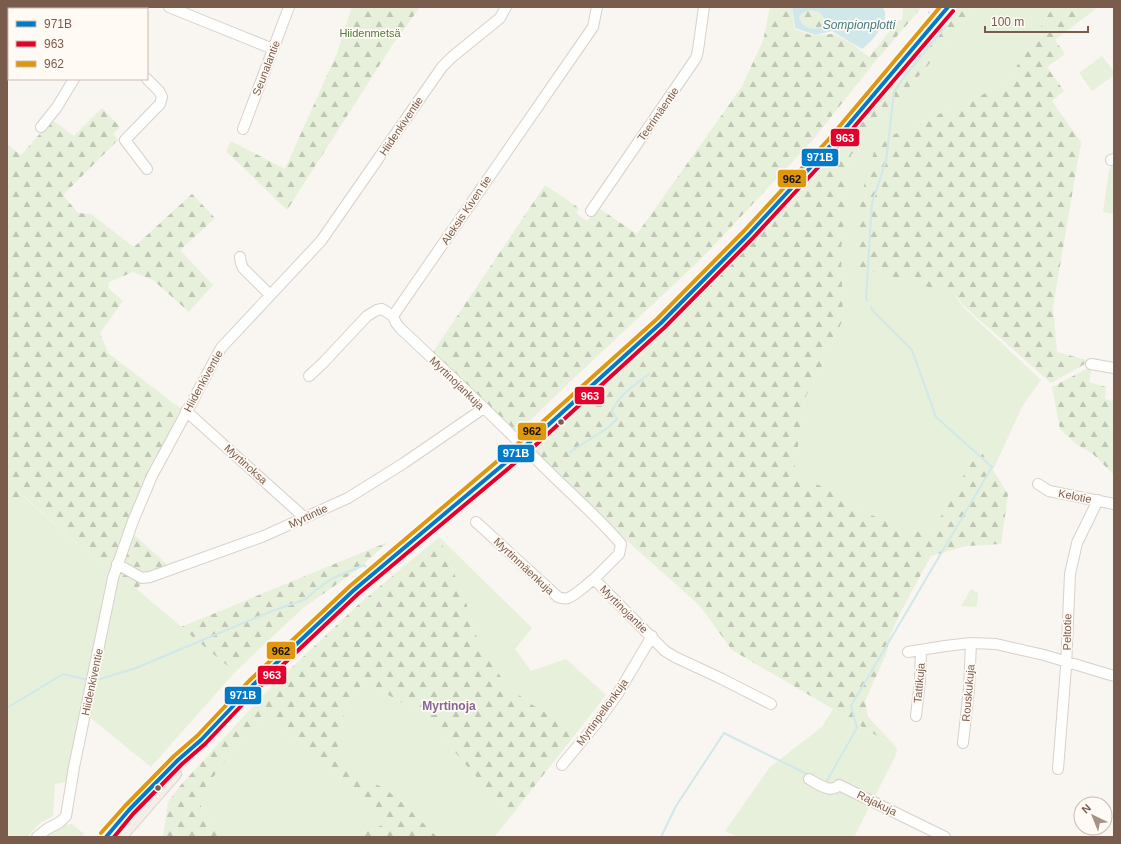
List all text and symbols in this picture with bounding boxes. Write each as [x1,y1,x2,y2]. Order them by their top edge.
legend [8,8,148,80]
scale bar [985,8,1088,34]
text: 100 m [991,15,1024,29]
text: 971B [44,17,72,31]
water label: Sompionplotti [823,18,896,32]
park label: Hiidenmetsä [339,27,401,39]
text: 963 [44,37,64,51]
street label: Seunalantie [250,39,282,97]
text: 962 [44,57,64,71]
street label: Teerimäentie [635,85,681,143]
street label: Hiidenkiventie [377,94,425,158]
line badge: 963 [830,128,860,147]
text: 963 [836,132,854,144]
line badge: 971B [801,148,839,167]
text: 971B [807,151,833,163]
line badge: 962 [777,169,807,188]
street label: Aleksis Kiven tie [439,173,493,247]
text: 962 [783,173,801,185]
street label: Hiidenkiventie [181,348,225,414]
street label: Myrtinojankuja [427,354,487,413]
line badge: 963 [574,386,605,405]
text: 963 [581,390,599,402]
unlabelled marker [556,417,566,427]
line badge: 962 [517,422,547,441]
text: 962 [523,425,541,437]
street label: Myrtinoksa [222,442,270,487]
line badge: 971B [497,444,535,463]
text: 971B [503,447,529,459]
street label: Kelotie [1057,487,1093,505]
street label: Myrtintie [287,502,329,530]
street label: Myrtinmäenkuja [492,535,557,597]
street label: Myrtinojantie [598,583,650,635]
street label: Peltotie [1061,614,1073,650]
line badge: 962 [266,641,296,660]
text: 962 [272,645,290,657]
street label: Hiidenkiventie [79,647,105,717]
street label: Tattikuja [911,662,927,704]
street label: Rouskukuja [960,663,977,722]
line badge: 963 [257,665,287,685]
text: 963 [263,669,281,681]
street label: Myrtinpellonkuja [574,676,631,748]
line badge: 971B [224,686,262,705]
text: 971B [230,689,256,701]
district label: Myrtinoja [422,699,476,713]
unlabelled marker [153,783,163,793]
street label: Rajakuja [855,788,900,818]
north arrow [1073,796,1113,836]
text: N [1079,802,1093,816]

